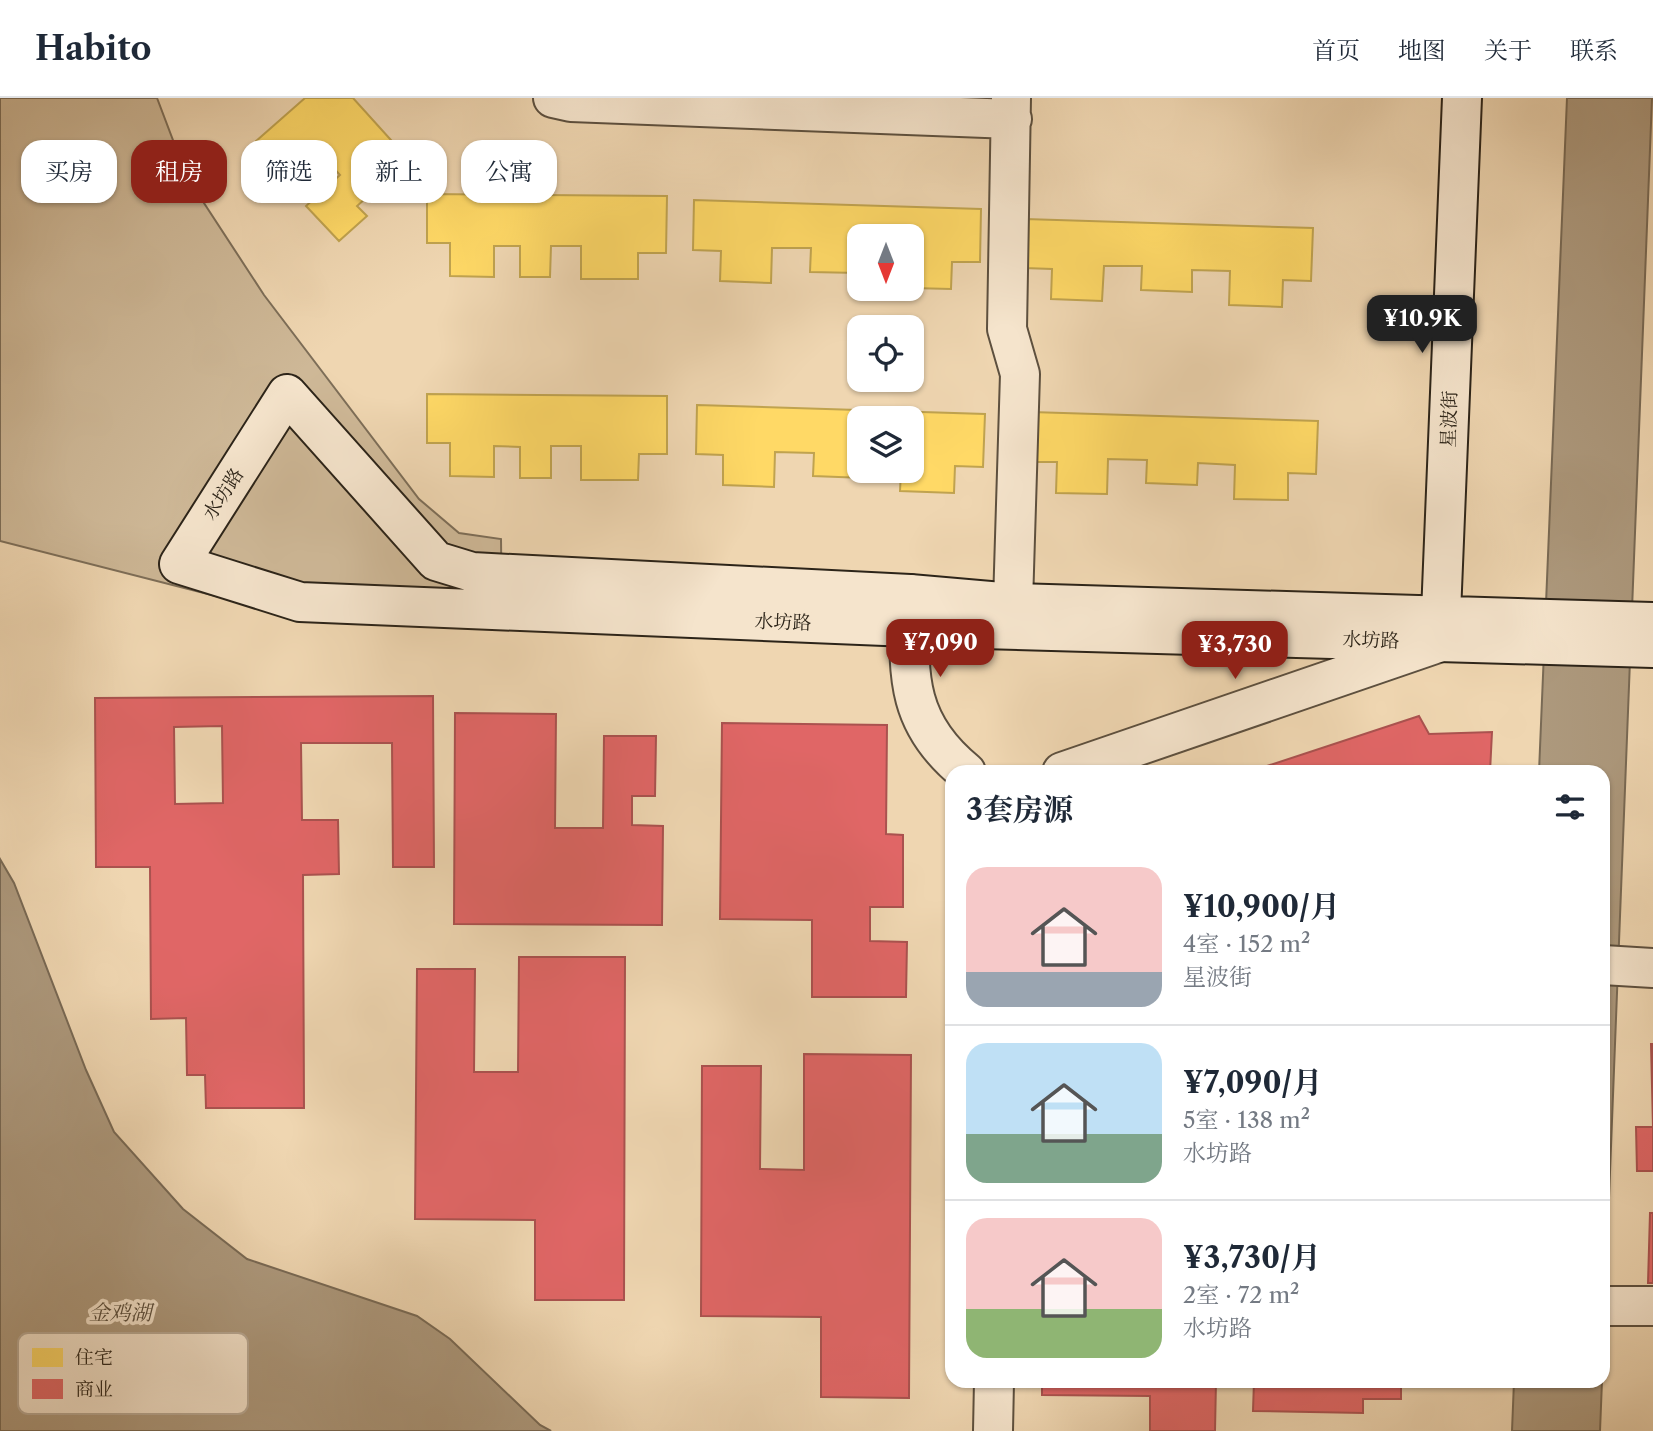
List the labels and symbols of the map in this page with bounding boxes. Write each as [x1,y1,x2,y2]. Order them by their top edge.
north arrow [847,224,924,301]
pin: ¥10.9K [1365,296,1479,355]
street label: 星波街 [1437,390,1461,448]
street label: 水坊路 [198,464,248,524]
street label: 水坊路 [754,610,812,634]
pin: ¥7,090 [883,620,997,679]
pin: ¥3,730 [1178,622,1292,681]
street label: 水坊路 [1342,628,1400,652]
water label: 金鸡湖 [89,1300,155,1325]
legend [18,1333,248,1414]
text: 住宅 [75,1346,113,1369]
text: 商业 [75,1378,113,1401]

